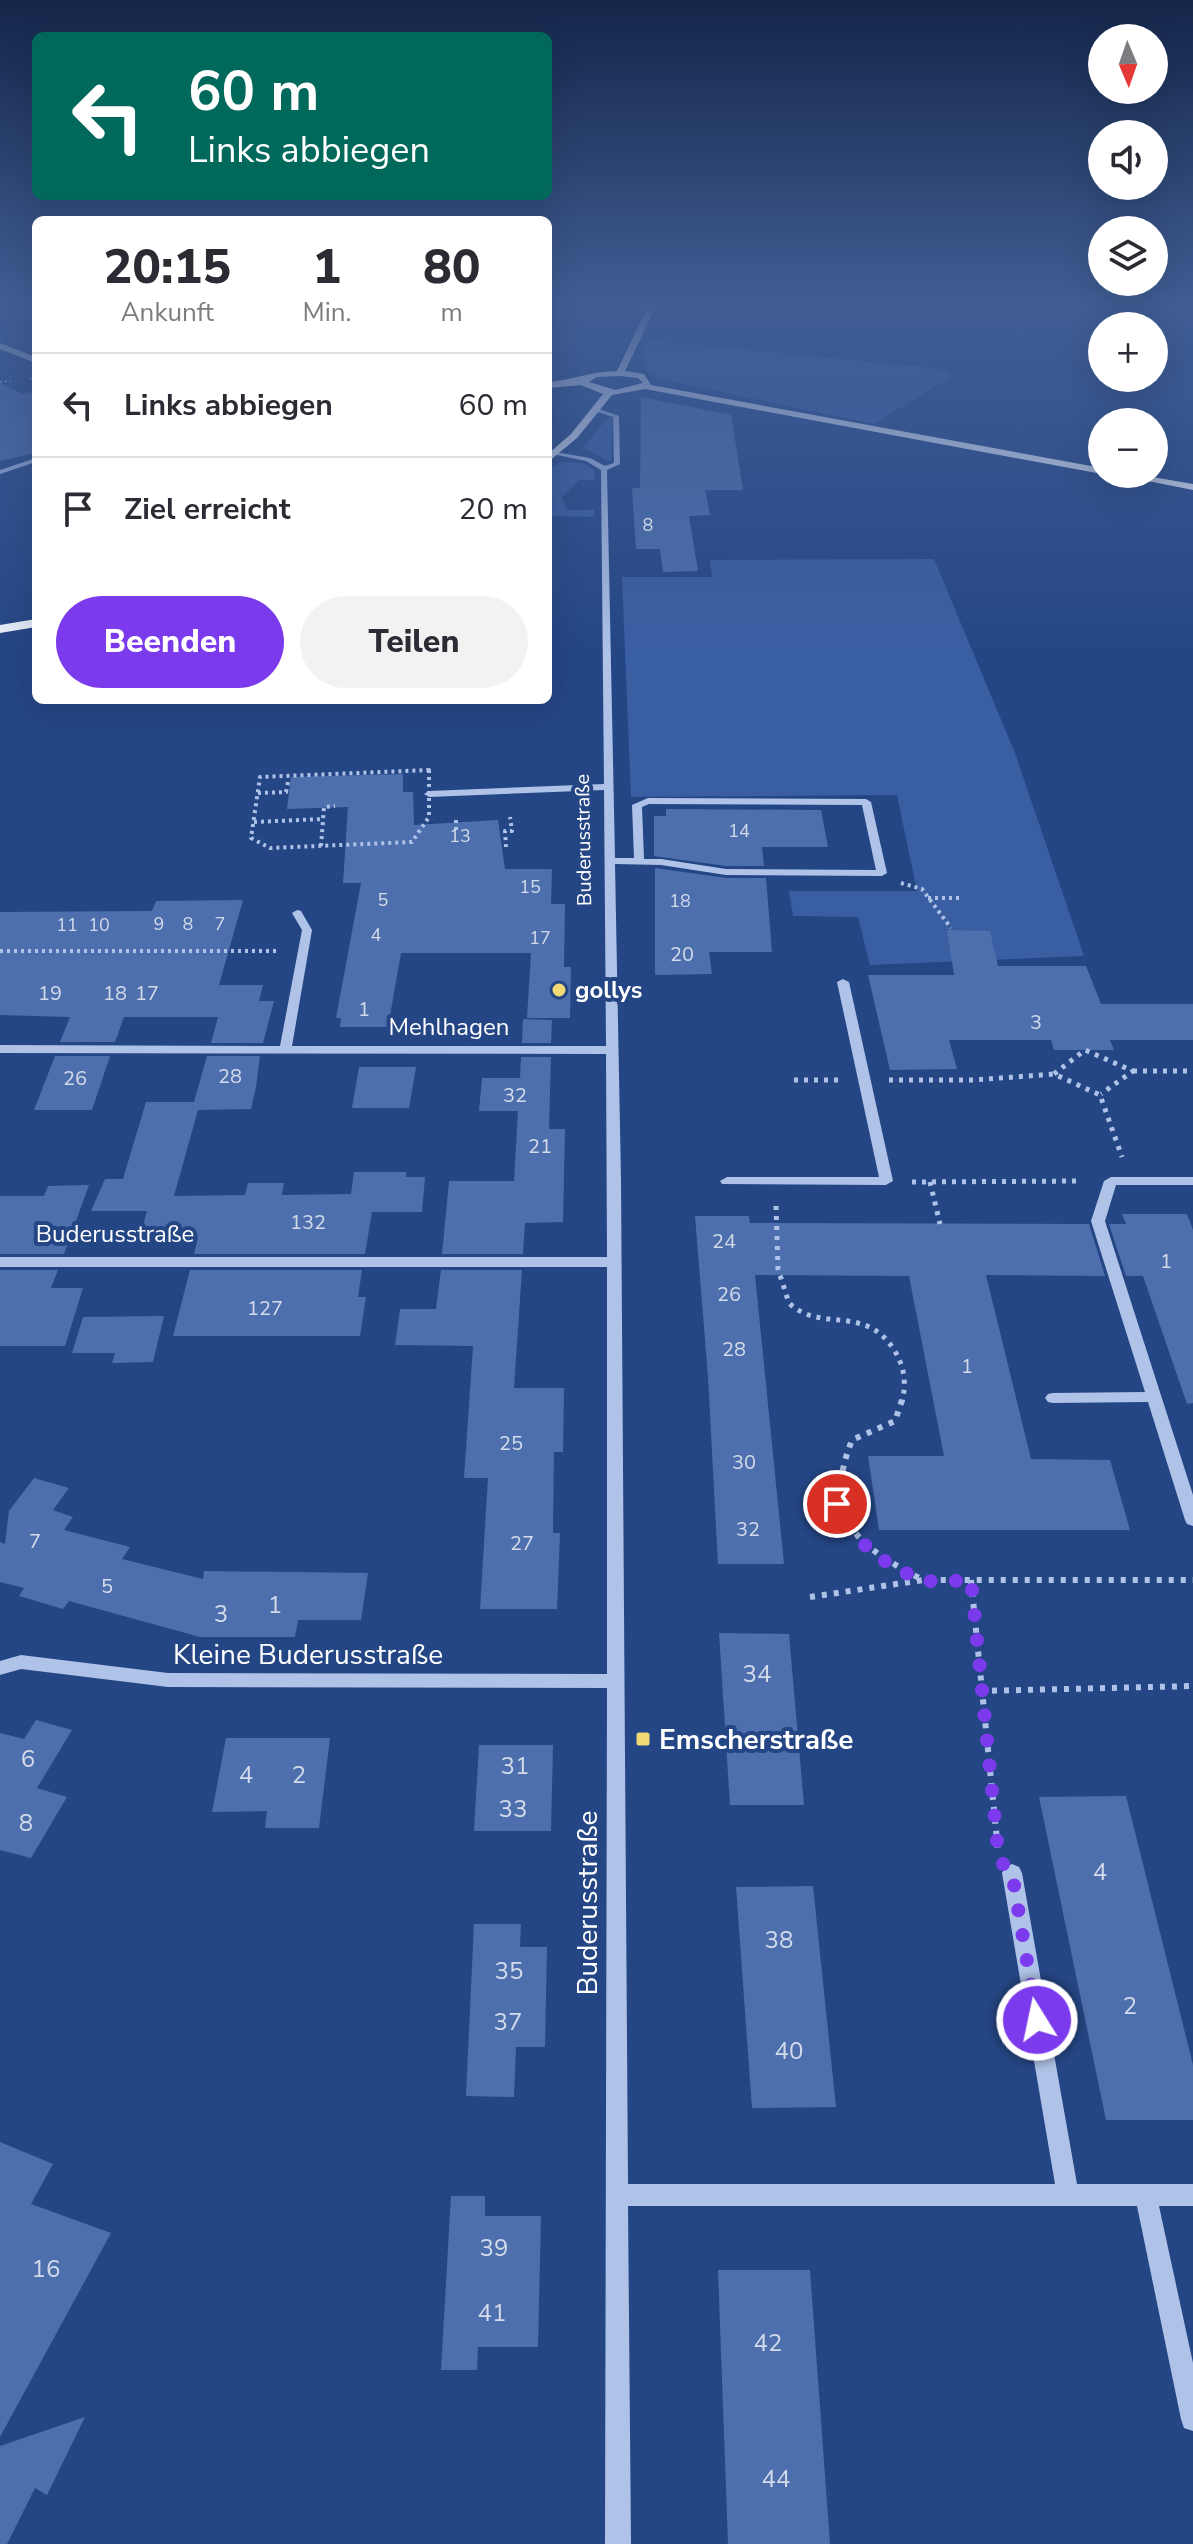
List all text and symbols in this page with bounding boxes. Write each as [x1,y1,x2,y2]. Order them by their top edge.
north arrow [1088,24,1168,104]
map controls [1088,24,1168,488]
text: 60 m [188,53,319,130]
icon: left [56,64,160,168]
button: sound [1088,120,1168,200]
text: Links abbiegen [188,126,430,175]
button: layers [1088,216,1168,296]
text: 20:15 [103,234,231,300]
text: 1 [313,234,341,300]
text: 80 [423,234,481,300]
text: Ankunft [121,295,214,330]
text: Min. [303,295,352,330]
text: m [441,295,463,330]
button: + [1088,312,1168,392]
icon: left [56,383,100,427]
text: Links abbiegen [124,385,333,426]
text: 60 m [459,385,528,426]
button: − [1088,408,1168,488]
icon: arrive [56,487,100,531]
text: Ziel erreicht [124,489,290,530]
text: 20 m [459,489,528,530]
house number: 8 [643,513,653,537]
button: Beenden [56,596,284,688]
button: Teilen [300,596,528,688]
street label: Buderusstraße [569,774,598,906]
house number: 14 [728,819,750,843]
house number: 13 [449,824,471,848]
house number: 15 [519,875,541,899]
house number: 5 [378,888,388,912]
house number: 18 [669,889,691,913]
house number: 9 [154,912,164,936]
house number: 8 [183,912,193,936]
house number: 7 [215,912,225,936]
house number: 11 [56,913,78,937]
house number: 10 [88,913,110,937]
house number: 4 [371,923,382,947]
house number: 17 [529,926,551,950]
house number: 20 [670,941,694,968]
place label: gollys [575,974,642,1006]
house number: 19 [38,980,62,1007]
house number: 18 [103,980,127,1007]
house number: 17 [135,980,159,1007]
marker: gollys [550,981,568,999]
house number: 1 [358,996,370,1023]
house number: 3 [1030,1009,1042,1036]
street label: Mehlhagen [389,1011,509,1043]
house number: 28 [218,1063,242,1090]
house number: 26 [63,1065,87,1092]
house number: 32 [503,1082,527,1109]
house number: 21 [528,1133,552,1160]
house number: 132 [290,1209,326,1236]
street label: Buderusstraße [36,1218,194,1250]
house number: 24 [712,1228,736,1255]
house number: 1 [1160,1248,1172,1275]
house number: 26 [717,1281,741,1308]
house number: 127 [247,1295,283,1322]
house number: 28 [722,1336,746,1363]
house number: 1 [961,1353,973,1380]
house number: 25 [499,1430,523,1457]
house number: 30 [732,1449,756,1476]
pin [803,1470,871,1538]
icon: arrive [815,1482,859,1526]
house number: 32 [736,1516,760,1543]
house number: 7 [29,1528,41,1555]
house number: 27 [510,1530,534,1557]
house number: 5 [101,1573,113,1600]
house number: 1 [268,1589,282,1621]
house number: 3 [214,1598,228,1630]
street label: Kleine Buderusstraße [173,1636,443,1674]
house number: 34 [743,1658,771,1690]
place label: Emscherstraße [659,1721,853,1759]
marker: Emscherstraße [634,1730,652,1748]
house number: 6 [21,1743,35,1775]
house number: 31 [501,1750,529,1782]
house number: 4 [239,1759,253,1791]
house number: 2 [292,1759,306,1791]
house number: 33 [499,1793,527,1825]
house number: 8 [19,1807,33,1839]
street label: Buderusstraße [569,1810,607,1996]
house number: 4 [1093,1856,1107,1888]
house number: 38 [765,1924,793,1956]
house number: 35 [495,1955,523,1987]
position arrow [995,1978,1079,2062]
house number: 2 [1123,1990,1137,2022]
house number: 37 [494,2006,522,2038]
house number: 40 [775,2035,803,2067]
house number: 39 [480,2232,508,2264]
house number: 16 [32,2253,60,2285]
house number: 41 [478,2297,506,2329]
house number: 42 [754,2327,782,2359]
house number: 44 [762,2463,790,2495]

